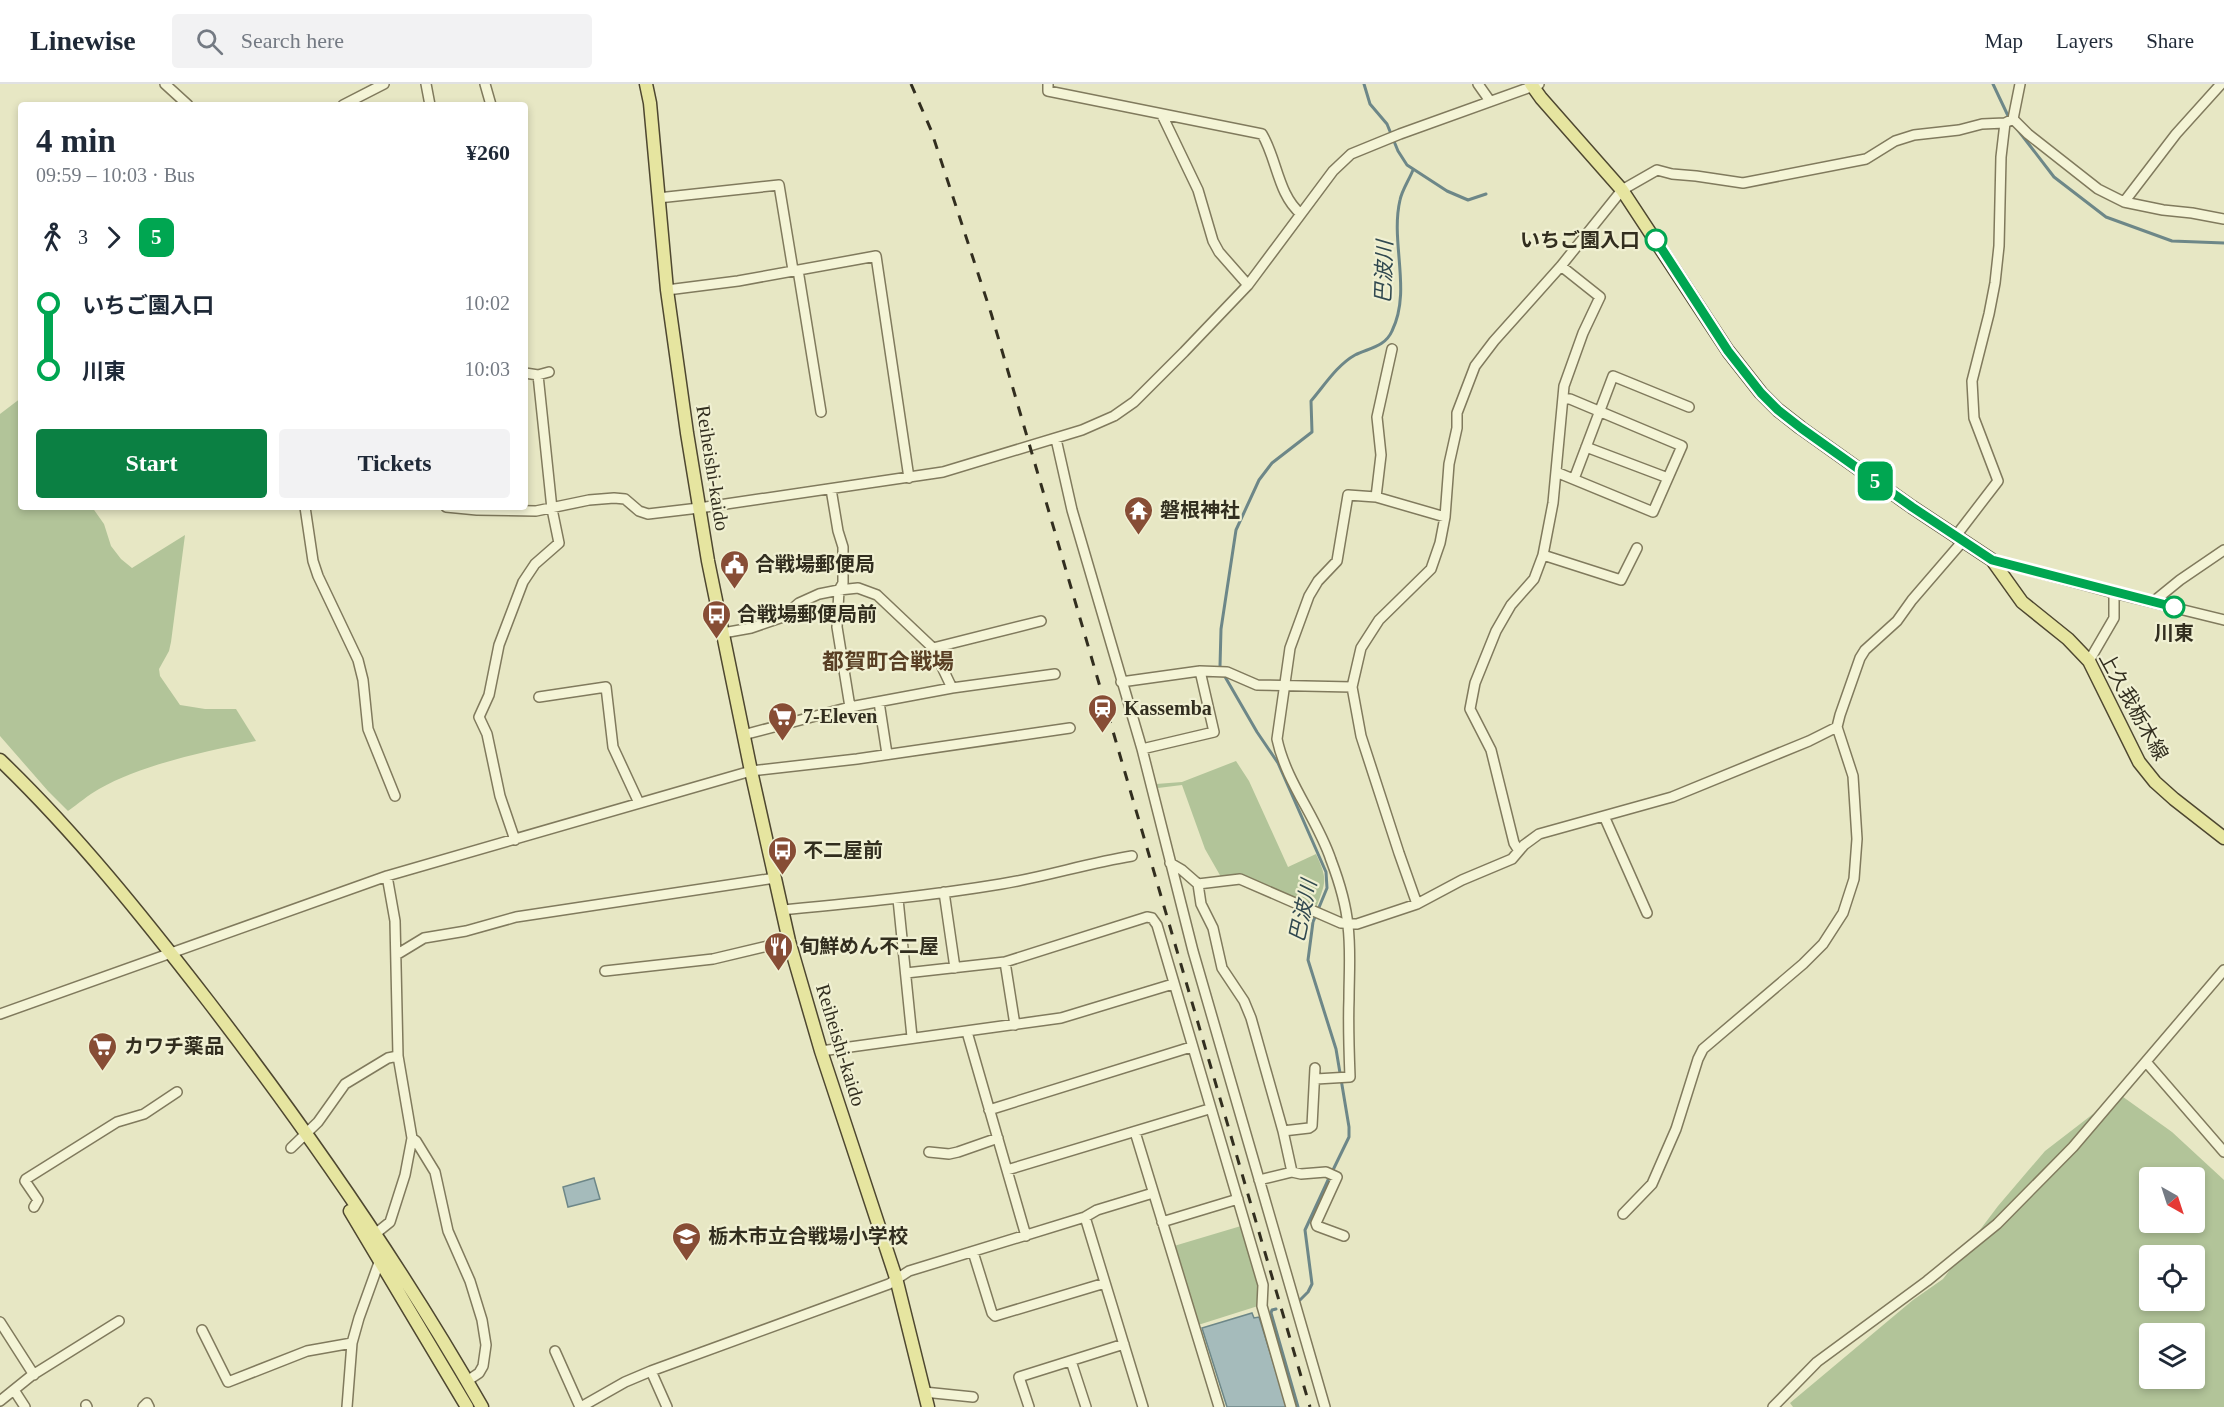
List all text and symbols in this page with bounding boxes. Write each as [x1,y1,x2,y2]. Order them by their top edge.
search box [172,14,592,68]
text: Linewise [30,25,136,56]
icon: search [193,25,226,58]
text: Search here [241,28,344,53]
text: Map [1985,29,2023,53]
text: Layers [2056,29,2113,53]
text: Share [2146,29,2194,53]
text: 4 min [36,123,116,159]
text: ¥260 [466,140,510,165]
text: 09:59 – 10:03 · Bus [36,164,195,186]
icon: walk [36,221,69,254]
icon: forward [97,221,130,254]
text: 5 [151,225,162,249]
text: 3 [78,226,88,248]
place label: いちご園入口 [1520,229,1640,251]
marker: いちご園入口 [1645,229,1667,251]
water label: 巴波川 [1371,238,1397,304]
text: 10:02 [464,292,510,314]
text: いちご園入口 [82,293,214,318]
text: 10:03 [464,358,510,380]
text: 川東 [82,359,126,384]
street label: Reiheishi-kaido [692,404,734,532]
button: Start [36,429,267,498]
button: Tickets [279,429,510,498]
line badge: 5 [1856,462,1894,500]
text: 5 [1870,469,1880,493]
temple icon: 磐根神社 [1123,494,1155,536]
place label: 磐根神社 [1160,499,1240,521]
public building icon: 合戦場郵便局 [718,548,750,590]
place label: 合戦場郵便局 [755,553,875,575]
marker: 川東 [2163,596,2185,618]
bus stop icon: 合戦場郵便局前 [700,598,732,640]
place label: 合戦場郵便局前 [737,603,877,625]
place label: 川東 [2154,622,2194,644]
street label: 上久我栃木線 [2095,648,2173,764]
district label: 都賀町合戦場 [822,649,954,674]
station icon: Kassemba [1087,692,1119,734]
place label: Kassemba [1124,697,1212,719]
supermarket icon: 7-Eleven [766,700,798,742]
place label: 7-Eleven [803,705,877,727]
bus stop icon: 不二屋前 [766,834,798,876]
place label: 不二屋前 [803,839,883,861]
water label: 巴波川 [1285,876,1322,944]
restaurant icon: 旬鮮めん不二屋 [762,930,794,972]
place label: 旬鮮めん不二屋 [799,935,939,957]
street label: Reiheishi-kaido [812,981,870,1109]
supermarket icon: カワチ薬品 [87,1030,119,1072]
place label: カワチ薬品 [124,1035,224,1057]
north arrow [2139,1167,2205,1233]
map controls [2139,1167,2205,1389]
school or university icon: 栃木市立合戦場小学校 [671,1220,703,1262]
place label: 栃木市立合戦場小学校 [708,1225,908,1247]
button: locate [2139,1245,2205,1311]
button: layers [2139,1323,2205,1389]

